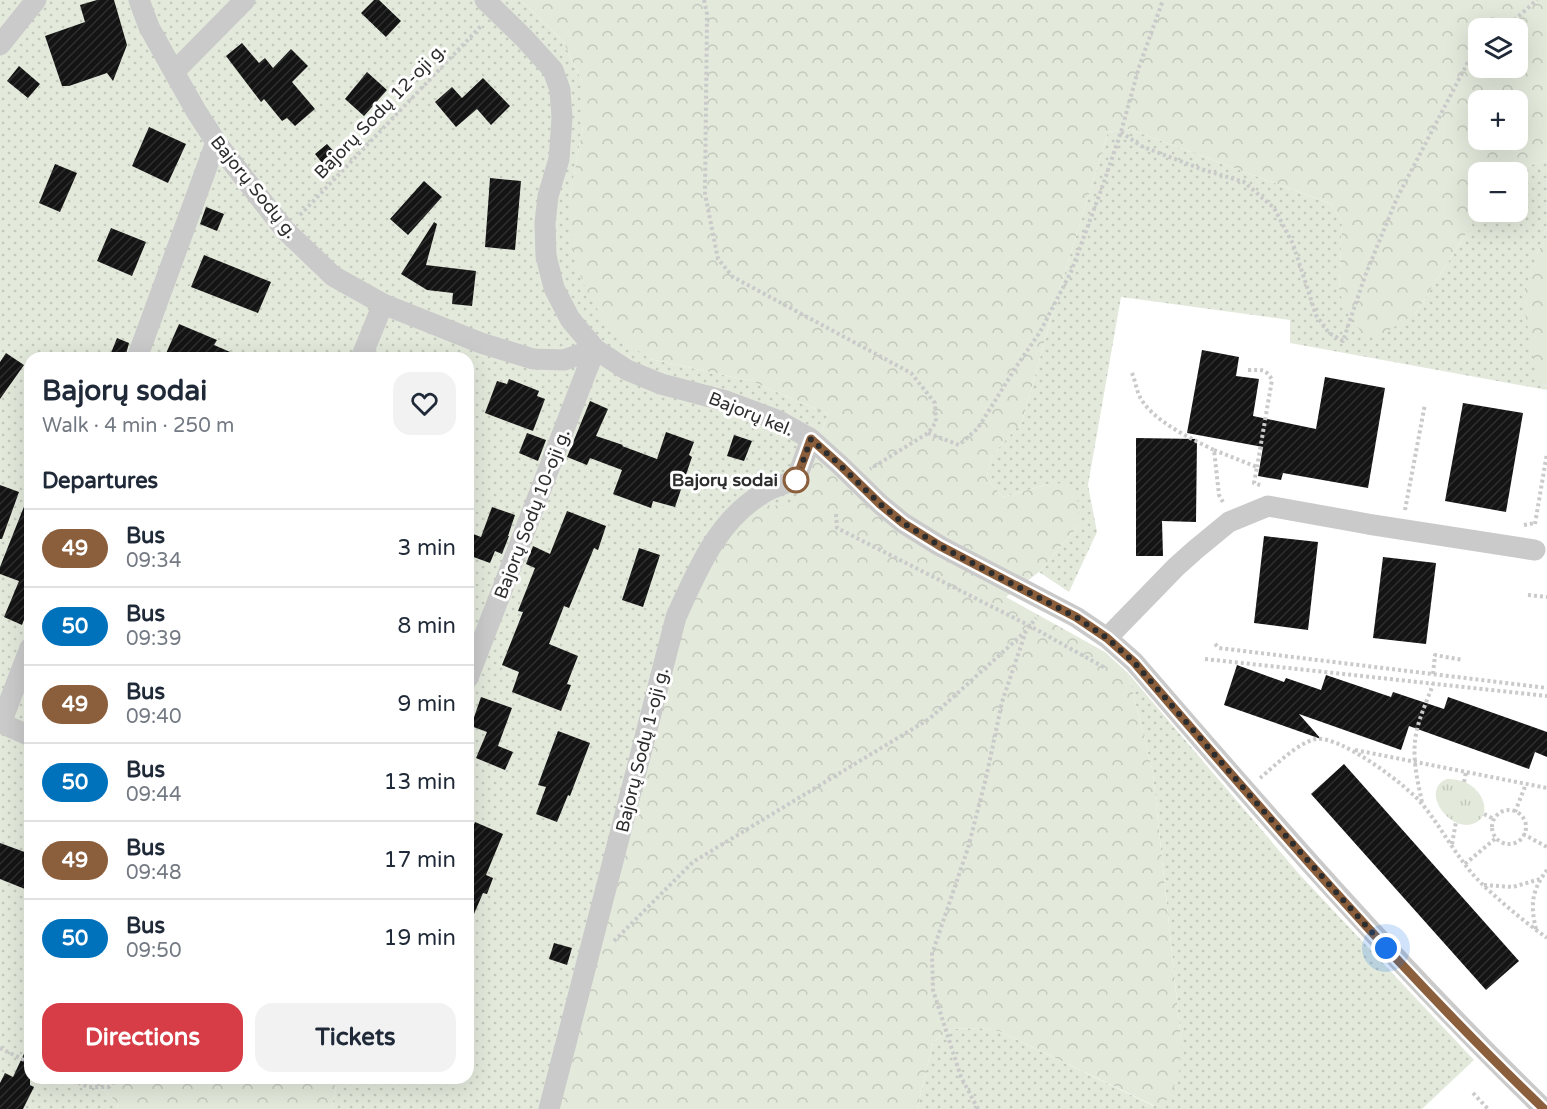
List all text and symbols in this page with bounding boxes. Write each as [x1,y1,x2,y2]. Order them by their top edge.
map controls [1468,18,1528,222]
button: layers [1468,18,1528,78]
street label: Bajorų Sodų 12-oji g. [309,38,451,184]
button: + [1468,90,1528,150]
street label: Bajorų Sodų g. [206,131,302,243]
button: − [1468,162,1528,222]
button: heart [393,372,456,435]
text: Bajorų sodai [42,374,207,408]
street label: Bajorų kel. [705,387,797,441]
text: Walk · 4 min · 250 m [42,414,234,438]
street label: Bajorų Sodų 10-oji g. [489,426,575,602]
marker: Bajorų sodai [783,467,809,493]
text: Departures [42,468,158,494]
place label: Bajorų sodai [672,469,778,491]
text: Bus [126,523,165,549]
text: 3 min [397,535,456,561]
text: 49 [62,536,88,561]
text: 09:34 [126,549,181,573]
text: Bus [126,601,165,627]
text: 8 min [397,613,456,639]
text: 50 [62,614,88,639]
text: 09:39 [126,627,181,651]
street label: Bajorų Sodų 1-oji g. [611,665,673,835]
text: Bus [126,679,165,705]
text: 9 min [397,691,456,717]
text: 49 [62,692,88,717]
text: 09:40 [126,705,181,729]
text: Bus [126,757,165,783]
text: 13 min [384,769,456,795]
text: 50 [62,770,88,795]
text: 09:44 [126,783,181,807]
text: Bus [126,835,165,861]
text: 17 min [384,847,456,873]
text: 49 [62,848,88,873]
text: 09:48 [126,861,181,885]
text: Bus [126,913,165,939]
text: 19 min [384,925,456,951]
text: 50 [62,926,88,951]
your location [1371,933,1401,963]
text: 09:50 [126,939,181,963]
button: Directions [42,1003,243,1072]
button: Tickets [255,1003,456,1072]

